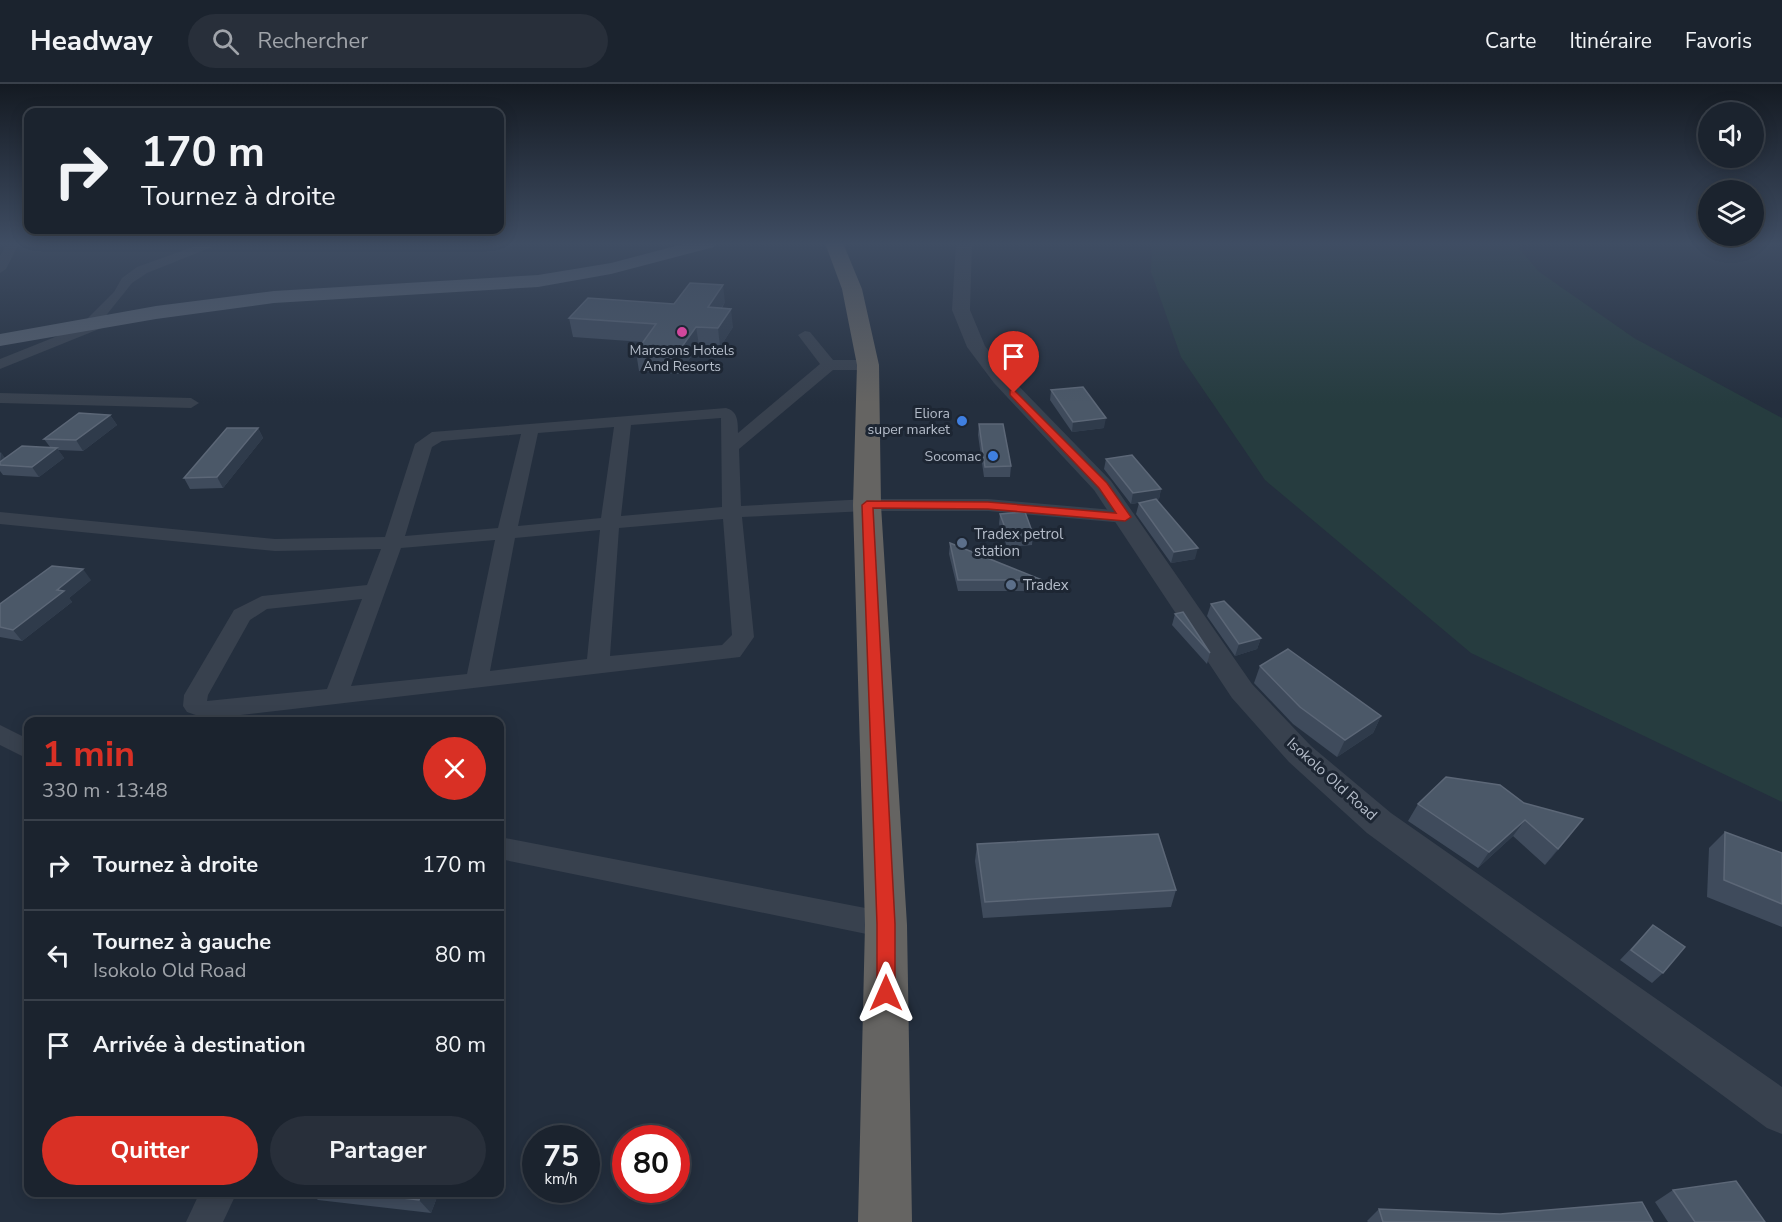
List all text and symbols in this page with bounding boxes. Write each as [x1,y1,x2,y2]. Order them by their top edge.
search box [188,14,608,68]
text: Headway [30,22,152,60]
icon: search [209,25,242,58]
text: Rechercher [257,26,368,56]
text: Carte [1485,27,1536,55]
text: Itinéraire [1569,27,1652,55]
text: Favoris [1685,27,1752,55]
map controls [1698,102,1764,246]
button: sound [1698,102,1764,168]
text: 170 m [141,124,265,181]
icon: right [42,132,120,210]
text: Tournez à droite [141,178,336,215]
button: layers [1698,180,1764,246]
marker: Marcsons Hotels And Resorts [675,325,689,339]
pin [988,331,1039,393]
icon: arrive [997,340,1030,373]
place label: Marcsons Hotels And Resorts [629,341,735,376]
place label: Eliora super market [868,404,950,439]
marker: Eliora super market [955,414,969,428]
place label: Socomac [925,447,982,466]
marker: Socomac [986,449,1000,463]
place label: Tradex petrol station [974,524,1064,561]
marker: Tradex petrol station [955,536,969,550]
place label: Tradex [1023,575,1069,595]
marker: Tradex [1004,578,1018,592]
text: 1 min [42,730,135,779]
street label: Isokolo Old Road [1283,733,1381,825]
button: close [423,737,486,800]
text: 330 m · 13:48 [42,777,168,804]
icon: right [42,849,75,882]
text: Tournez à droite [93,850,258,880]
text: 170 m [422,850,486,880]
text: Tournez à gauche [93,927,271,957]
icon: left [42,939,75,972]
text: 80 m [435,940,486,970]
text: Isokolo Old Road [93,957,246,984]
position arrow [854,961,918,1025]
icon: arrive [42,1029,75,1062]
text: Arrivée à destination [93,1030,306,1060]
text: 80 m [435,1030,486,1060]
button: Quitter [42,1116,258,1185]
button: Partager [270,1116,486,1185]
speed limit sign: 80 [612,1125,690,1203]
text: 75 [543,1136,579,1177]
text: km/h [544,1169,578,1189]

